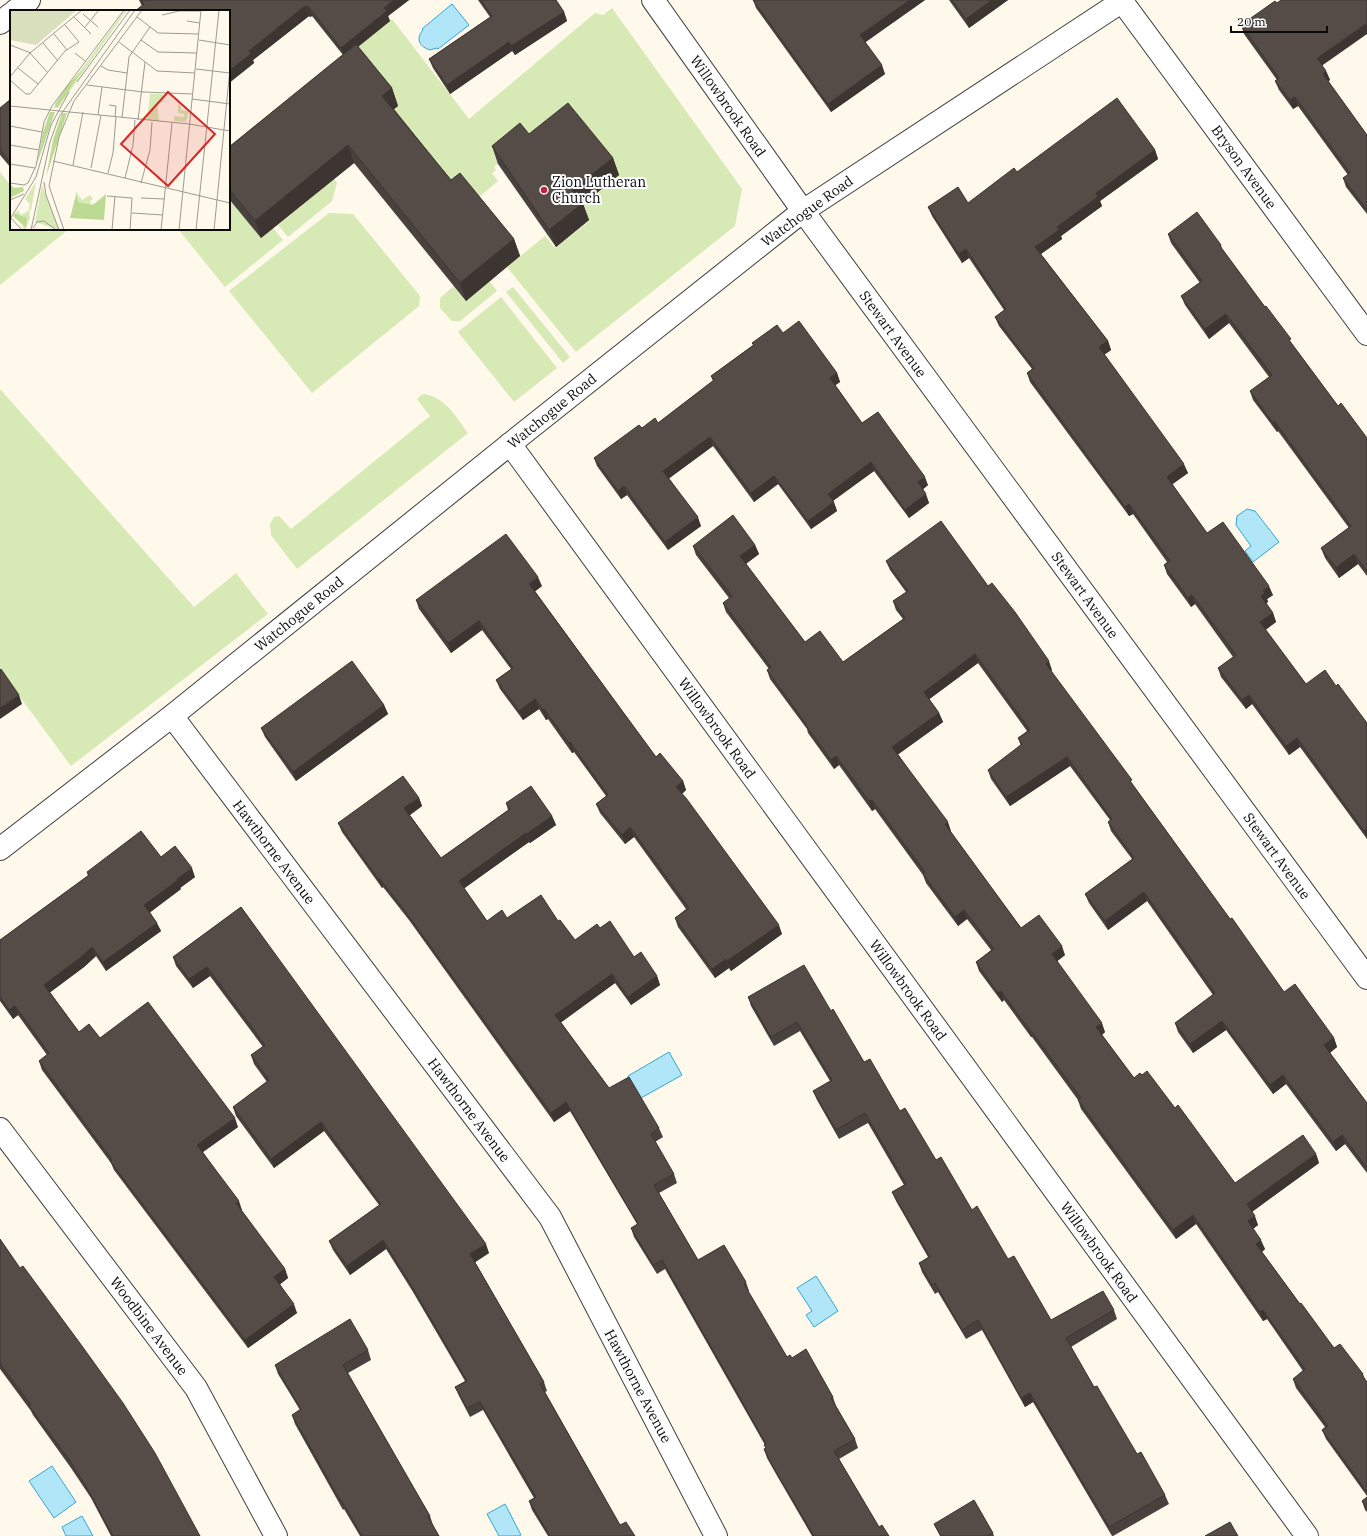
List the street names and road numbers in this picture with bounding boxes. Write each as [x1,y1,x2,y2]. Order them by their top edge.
street label: Willowbrook Road [686,52,770,161]
street label: Bryson Avenue [1207,121,1281,213]
street label: Watchogue Road [757,171,857,250]
street label: Stewart Avenue [855,287,931,381]
street label: Watchogue Road [504,369,601,452]
street label: Stewart Avenue [1047,548,1123,642]
street label: Watchogue Road [251,572,348,655]
street label: Willowbrook Road [674,674,760,782]
street label: Hawthorne Avenue [229,796,319,908]
street label: Stewart Avenue [1239,809,1315,903]
street label: Willowbrook Road [865,936,951,1044]
street label: Hawthorne Avenue [424,1054,514,1166]
street label: Willowbrook Road [1056,1198,1142,1306]
street label: Woodbine Avenue [106,1273,192,1379]
street label: Hawthorne Avenue [600,1326,676,1446]

